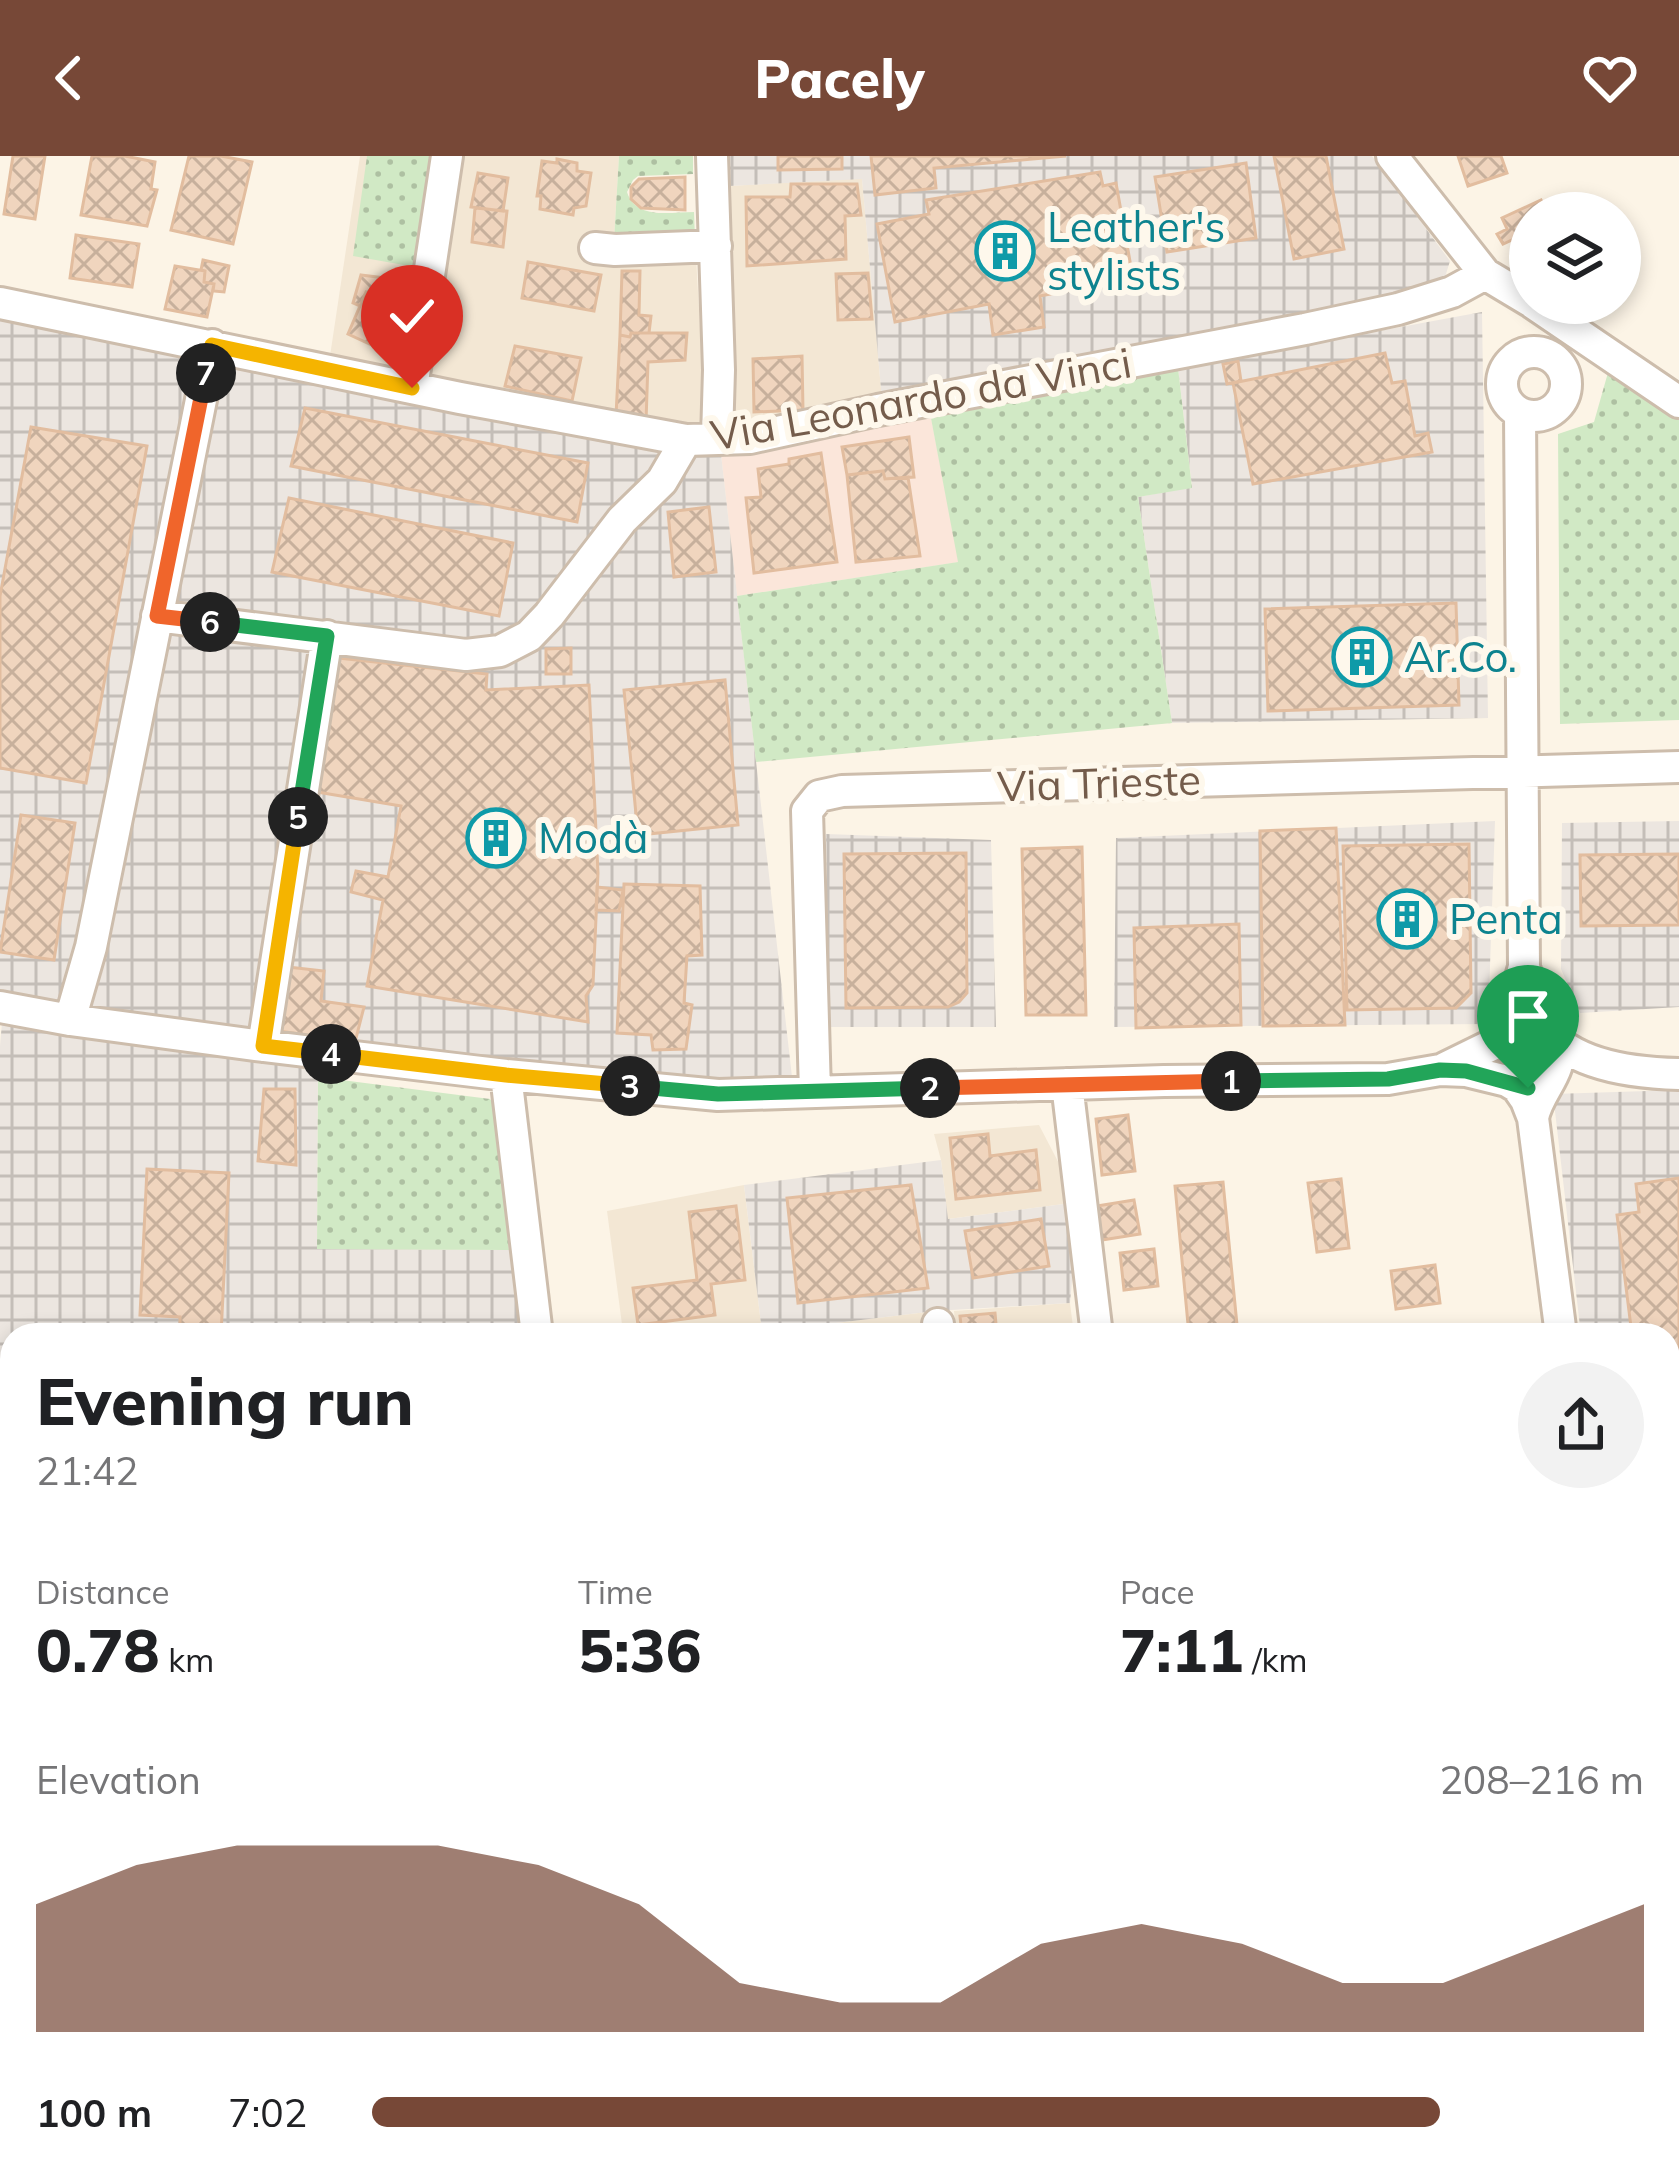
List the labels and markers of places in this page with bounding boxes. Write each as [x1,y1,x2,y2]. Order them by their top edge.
place label: Leather's stylists [1047,200,1225,301]
building icon: Leather's stylists [974,220,1036,282]
pin [361,265,463,388]
pin: 7 [176,343,236,403]
pin: 6 [180,592,240,652]
building icon: Ar.Co. [1331,626,1393,688]
place label: Ar.Co. [1404,630,1517,683]
pin: 5 [268,787,328,847]
building icon: Modà [465,807,527,869]
place label: Modà [538,811,648,864]
building icon: Penta [1376,888,1438,950]
place label: Penta [1449,892,1563,945]
pin [1477,965,1579,1088]
pin: 4 [301,1024,361,1084]
pin: 1 [1201,1051,1261,1111]
pin: 3 [600,1056,660,1116]
pin: 2 [900,1058,960,1118]

